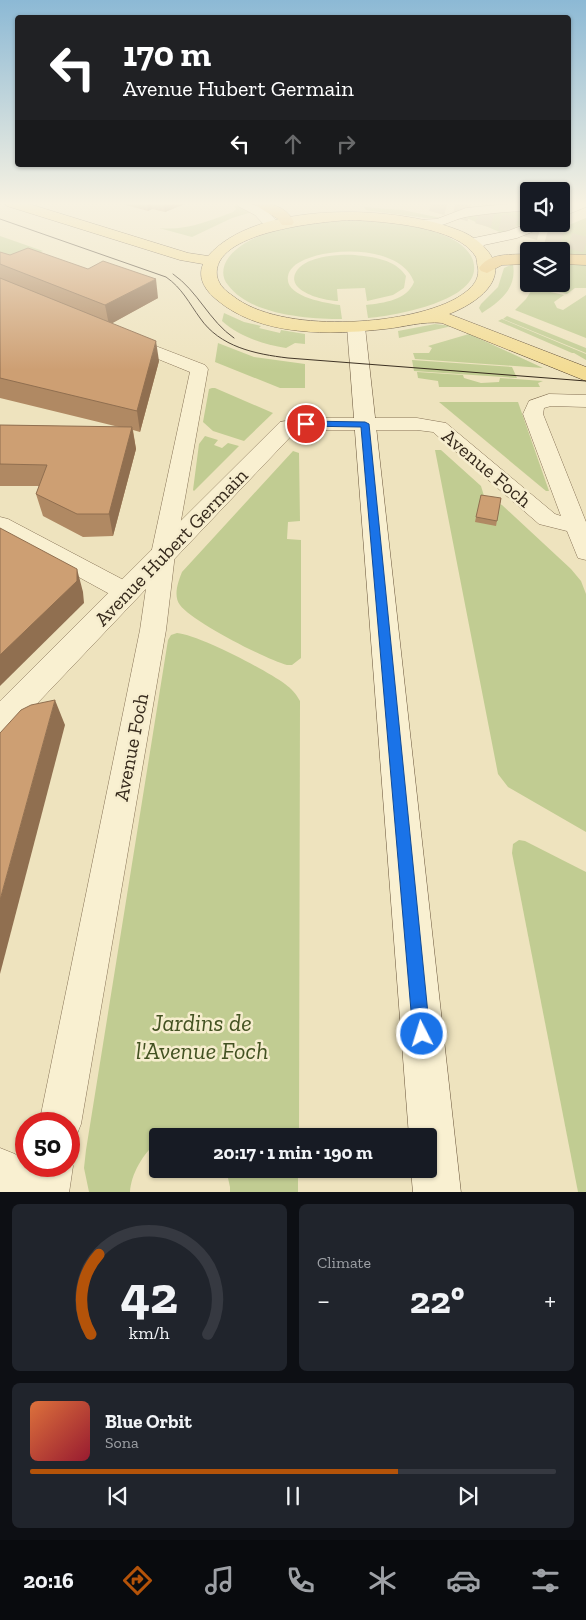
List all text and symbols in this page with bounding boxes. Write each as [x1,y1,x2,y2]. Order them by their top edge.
text: 170 m [123,33,211,75]
icon: left [40,35,105,100]
text: Avenue Hubert Germain [123,75,354,102]
icon: left [226,130,254,158]
icon: ahead [279,130,307,158]
icon: right [332,130,360,158]
map controls [520,182,570,292]
button: sound [520,182,570,232]
button: layers [520,242,570,292]
pin [285,403,327,445]
icon: arrive [292,410,320,438]
street label: Avenue Foch [437,424,537,513]
street label: Avenue Hubert Germain [89,463,253,631]
street label: Avenue Foch [109,690,153,803]
position arrow [395,1007,447,1059]
park label: Jardins de l'Avenue Foch [136,1008,268,1065]
speed limit sign: 50 [15,1112,80,1177]
text: 20:17 · 1 min · 190 m [213,1141,373,1164]
text: Climate [317,1253,371,1272]
text: 42 [121,1264,178,1326]
text: 22° [410,1277,464,1323]
text: − [317,1284,330,1317]
text: + [544,1284,556,1317]
text: km/h [129,1322,170,1344]
text: Blue Orbit [105,1410,192,1433]
text: Sona [105,1433,139,1452]
icon: previous [104,1482,132,1510]
icon: pause [279,1482,307,1510]
icon: next [454,1482,482,1510]
icon: directions [120,1563,155,1598]
icon: music [202,1563,237,1598]
icon: phone [283,1563,318,1598]
icon: climate [365,1563,400,1598]
icon: car [446,1563,481,1598]
icon: filters [528,1563,563,1598]
text: 20:16 [23,1567,74,1594]

